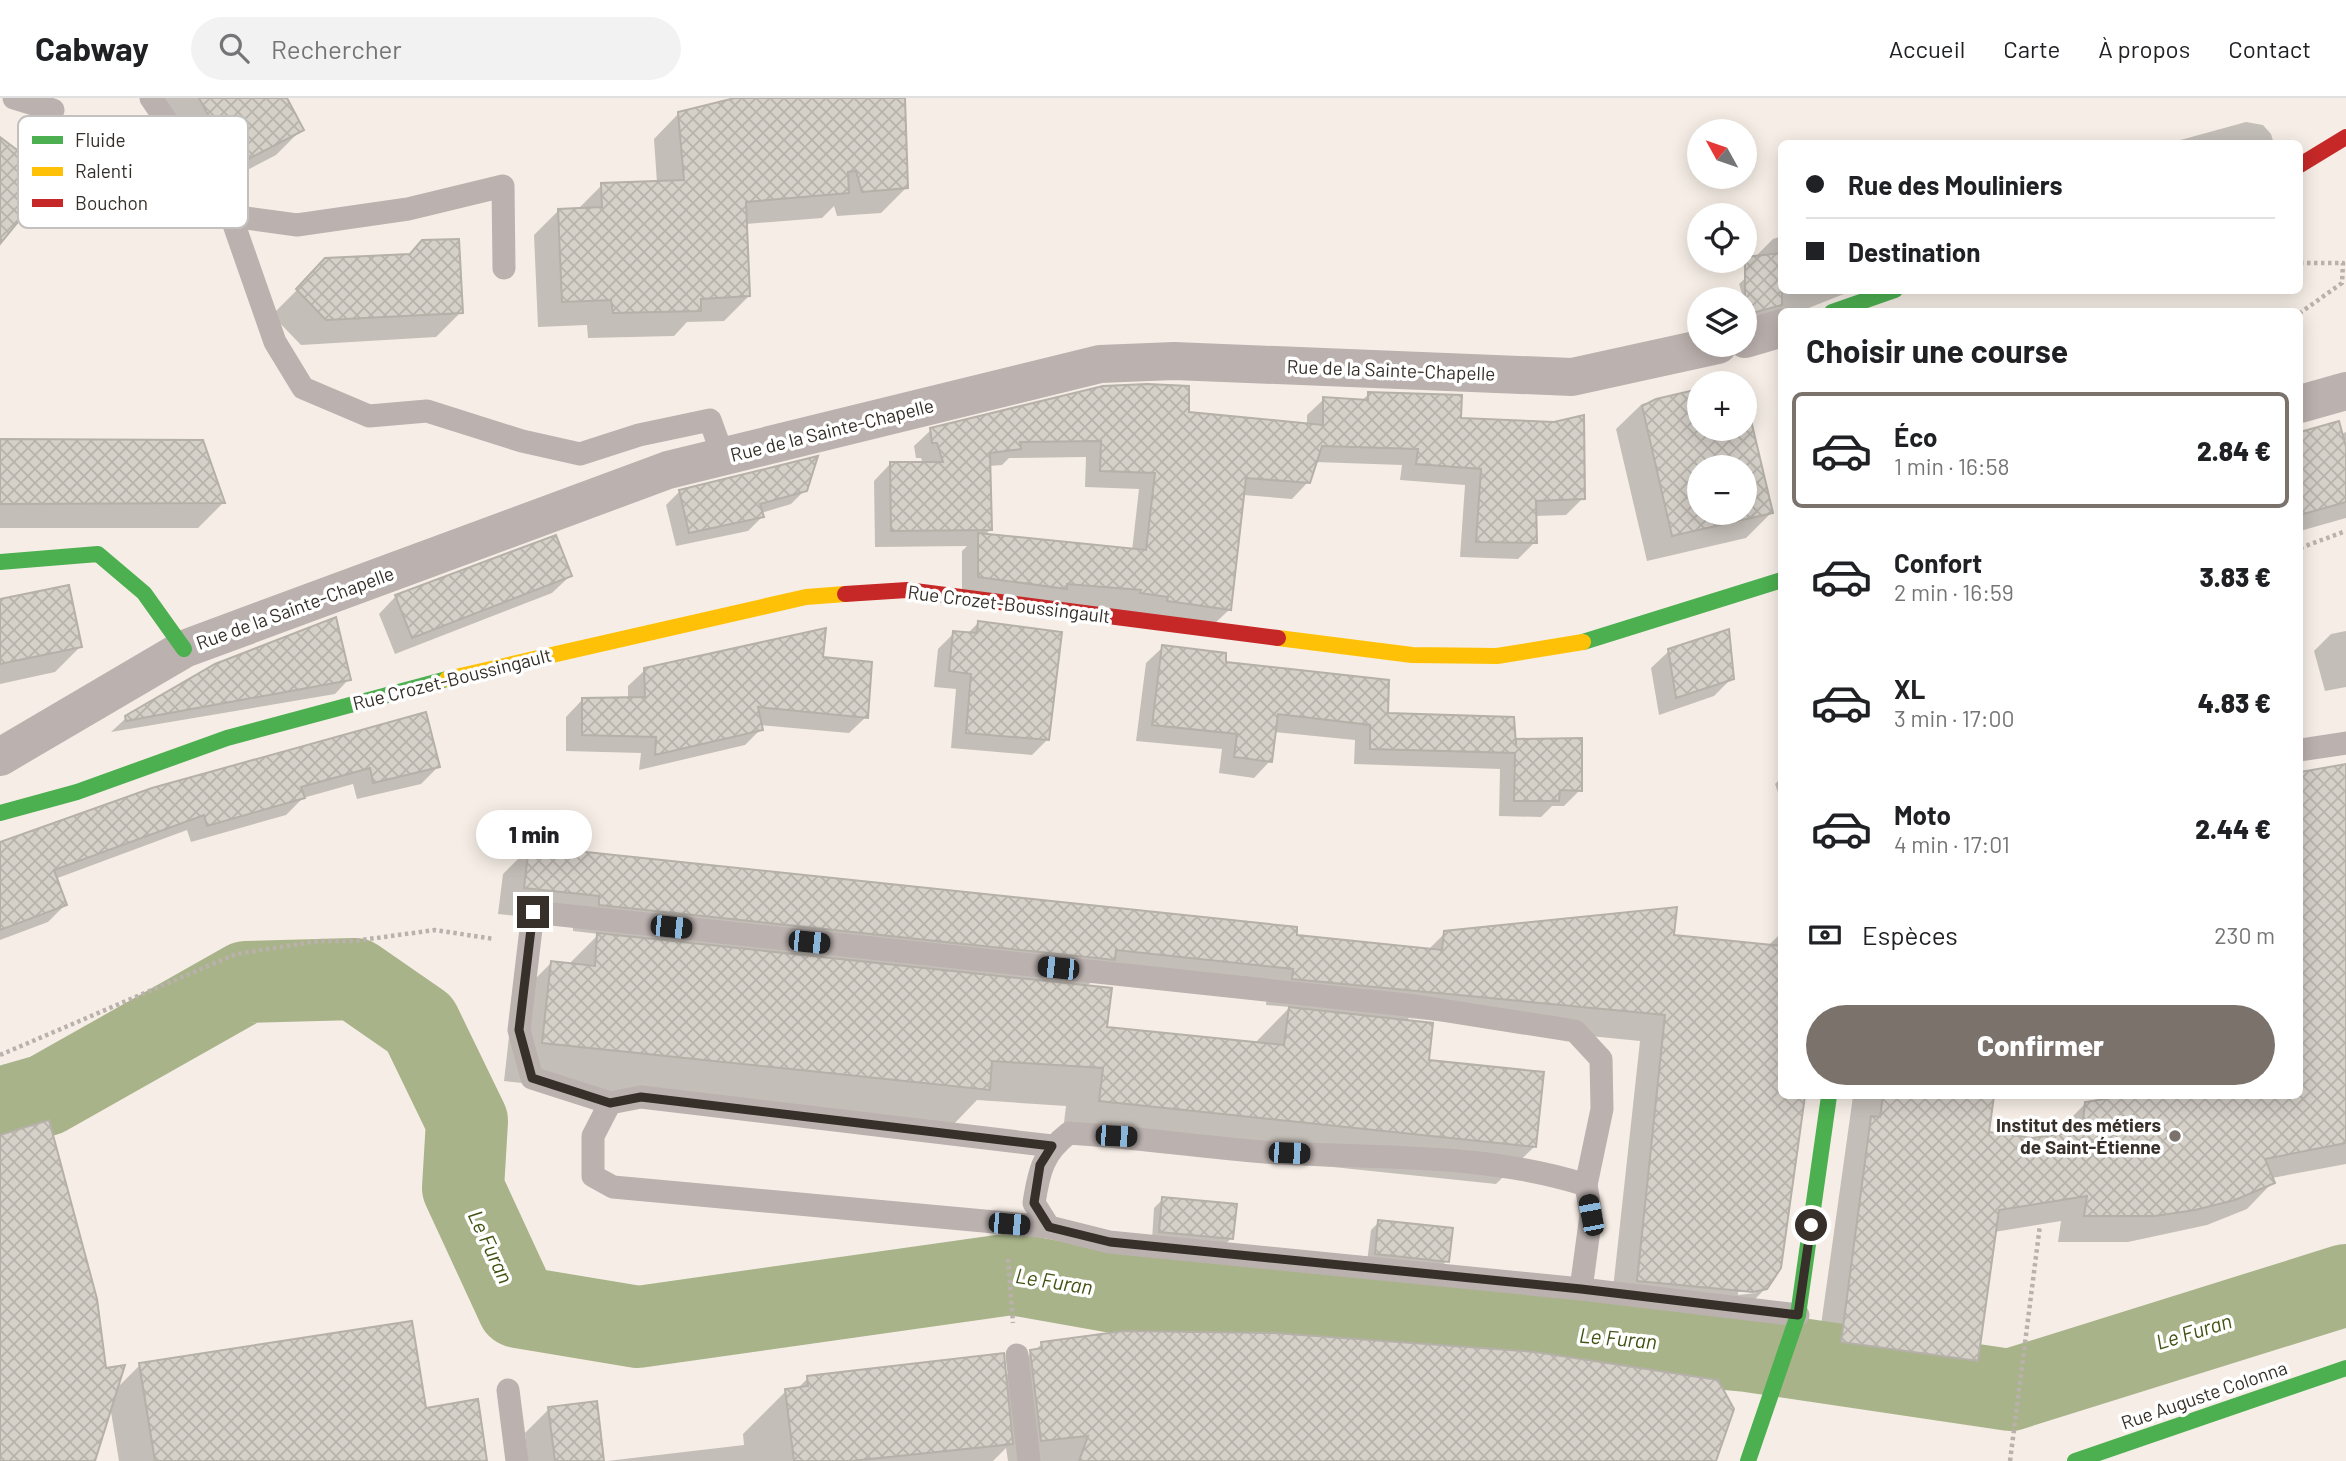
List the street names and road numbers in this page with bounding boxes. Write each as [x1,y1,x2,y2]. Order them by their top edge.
street label: Rue de la Sainte-Chapelle [1286,354,1496,385]
street label: Rue de la Sainte-Chapelle [728,393,936,466]
street label: Rue de la Sainte-Chapelle [193,561,397,654]
street label: Rue Crozet-Boussingault [906,580,1112,627]
street label: Rue Crozet-Boussingault [350,643,554,714]
street label: Rue Auguste Colonna [2118,1355,2290,1434]

